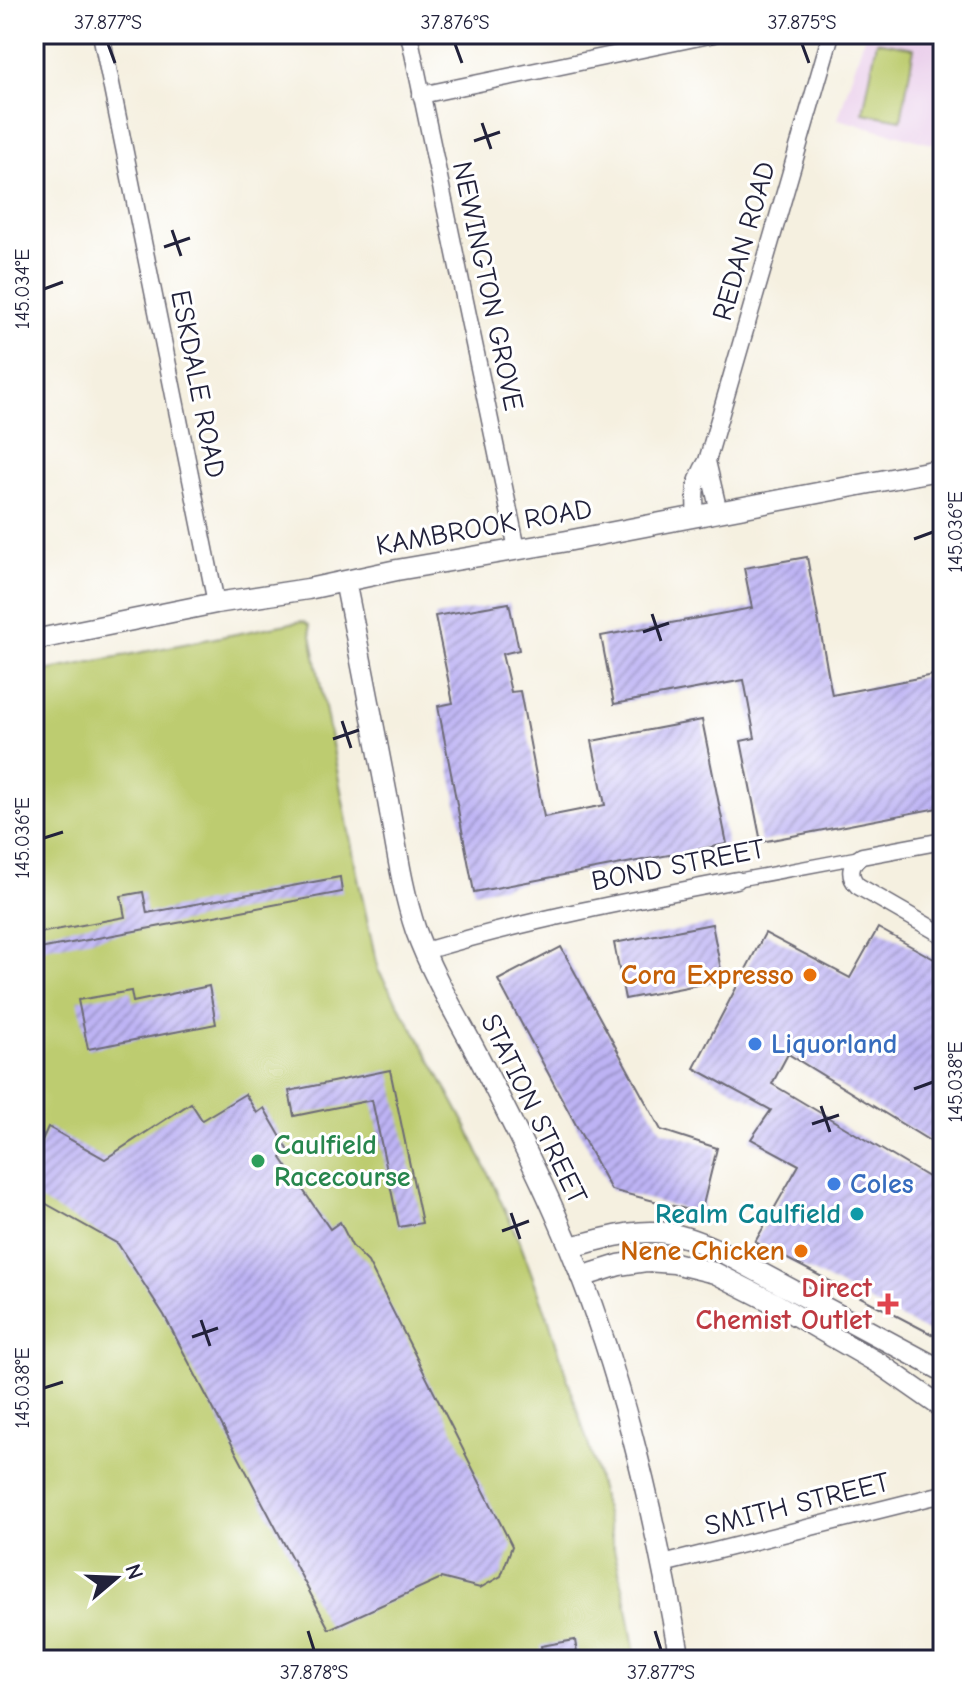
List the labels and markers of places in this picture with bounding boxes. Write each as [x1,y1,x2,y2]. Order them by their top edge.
place label: Cora Expresso [621,959,794,991]
marker: Cora Expresso [801,966,819,984]
place label: Liquorland [771,1028,897,1060]
marker: Liquorland [746,1035,764,1053]
place label: Caulfield Racecourse [274,1129,411,1193]
marker: Caulfield Racecourse [249,1152,267,1170]
place label: Coles [850,1168,914,1200]
marker: Coles [825,1175,843,1193]
place label: Realm Caulfield [655,1198,841,1230]
marker: Realm Caulfield [848,1205,866,1223]
place label: Nene Chicken [620,1235,785,1267]
marker: Nene Chicken [792,1242,810,1260]
place label: Direct Chemist Outlet [695,1272,873,1336]
marker: Direct Chemist Outlet [879,1295,897,1313]

